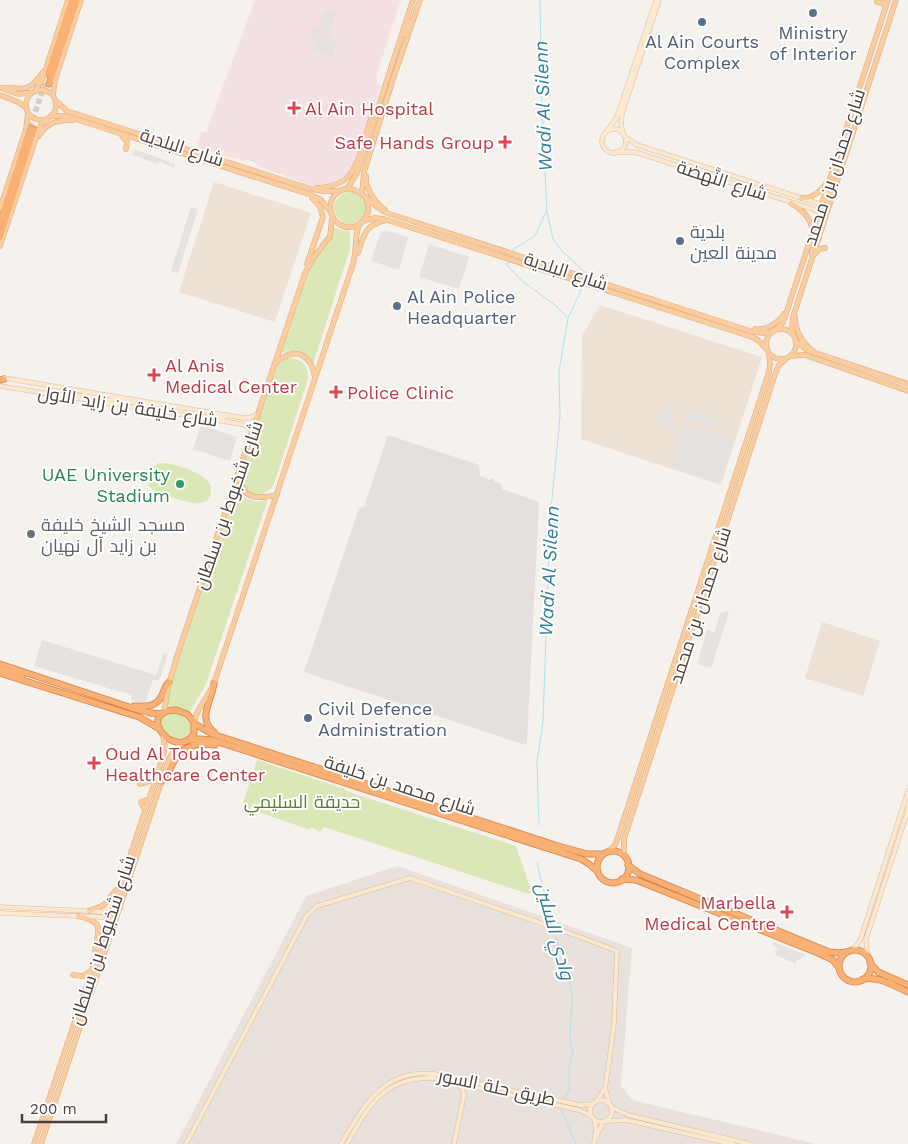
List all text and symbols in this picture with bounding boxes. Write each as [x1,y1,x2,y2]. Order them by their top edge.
marker: Ministry of Interior [807,7,819,19]
marker: Al Ain Courts Complex [696,16,708,28]
place label: Ministry of Interior [769,22,857,64]
place label: Al Ain Courts Complex [645,31,759,73]
water label: Wadi Al Silenn [529,40,557,172]
street label: شارع حمدان بن محمد [799,86,871,249]
place label: Al Ain Hospital [305,98,434,119]
marker: Al Ain Hospital [287,101,301,115]
street label: شارع البلدية [137,124,226,172]
place label: Safe Hands Group [335,132,494,153]
marker: Safe Hands Group [498,135,512,149]
street label: شارع النَّهضة [674,155,770,206]
place label: بلدية مدينة العين [690,221,777,264]
marker: بلدية مدينة العين [674,235,686,247]
street label: شارع البلدية [521,248,610,296]
place label: Al Ain Police Headquarter [407,286,517,328]
marker: Al Ain Police Headquarter [391,300,403,312]
place label: Al Anis Medical Center [165,355,297,397]
marker: Al Anis Medical Center [147,368,161,382]
street label: شارع خليفة بن زايد الأول [36,381,219,433]
place label: Police Clinic [347,382,454,403]
marker: Police Clinic [329,385,343,399]
street label: شارع شخبوط بن سلطان [189,418,269,593]
place label: UAE University Stadium [42,464,171,506]
marker: UAE University Stadium [174,478,186,490]
water label: Wadi Al Silenn [534,505,564,637]
place label: مسجد الشيخ خليفة بن زايد آل نهيان [41,514,185,557]
street label: شارع حمدان بن محمد [665,524,737,687]
marker: مسجد الشيخ خليفة بن زايد آل نهيان [25,528,37,540]
place label: Civil Defence Administration [318,698,447,740]
marker: Civil Defence Administration [302,712,314,724]
place label: Oud Al Touba Healthcare Center [105,743,265,785]
street label: شارع محمد بن خليفة [321,751,478,821]
marker: Oud Al Touba Healthcare Center [87,756,101,770]
park label: حديقة السليمي [244,791,360,816]
street label: شارع شخبوط بن سلطان [65,853,141,1028]
water label: وادي السلين [527,880,579,985]
place label: Marbella Medical Centre [644,892,776,934]
marker: Marbella Medical Centre [780,905,794,919]
street label: طريق حلة السور [435,1064,558,1112]
scale bar [22,1092,106,1124]
text: 200 m [30,1100,77,1118]

